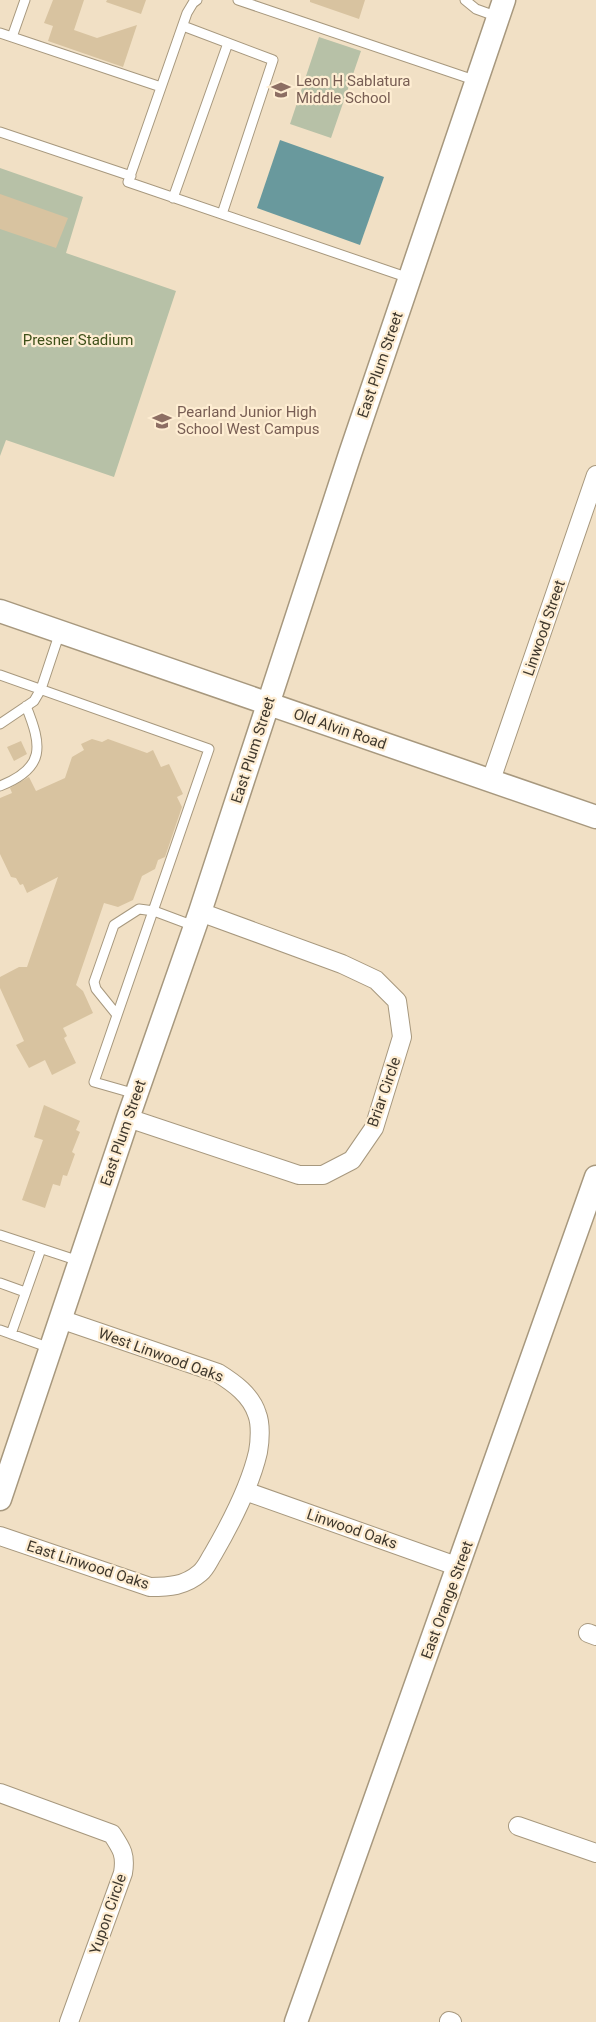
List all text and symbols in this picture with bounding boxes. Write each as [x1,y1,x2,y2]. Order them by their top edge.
place label: Leon H Sablatura Middle School [296,72,410,107]
school or university icon: Leon H Sablatura Middle School [270,79,292,101]
street label: East Plum Street [353,310,407,420]
park label: Presner Stadium [23,331,133,349]
place label: Pearland Junior High School West Campus [177,403,319,438]
school or university icon: Pearland Junior High School West Campus [151,410,173,432]
street label: Linwood Street [519,578,569,678]
street label: East Plum Street [227,694,279,806]
street label: Old Alvin Road [291,705,389,753]
street label: Briar Circle [364,1055,404,1129]
street label: East Plum Street [96,1078,150,1188]
street label: West Linwood Oaks [96,1324,226,1386]
street label: Linwood Oaks [304,1505,400,1553]
street label: East Linwood Oaks [25,1537,151,1593]
street label: East Orange Street [417,1538,477,1661]
street label: Yupon Circle [86,1871,130,1957]

